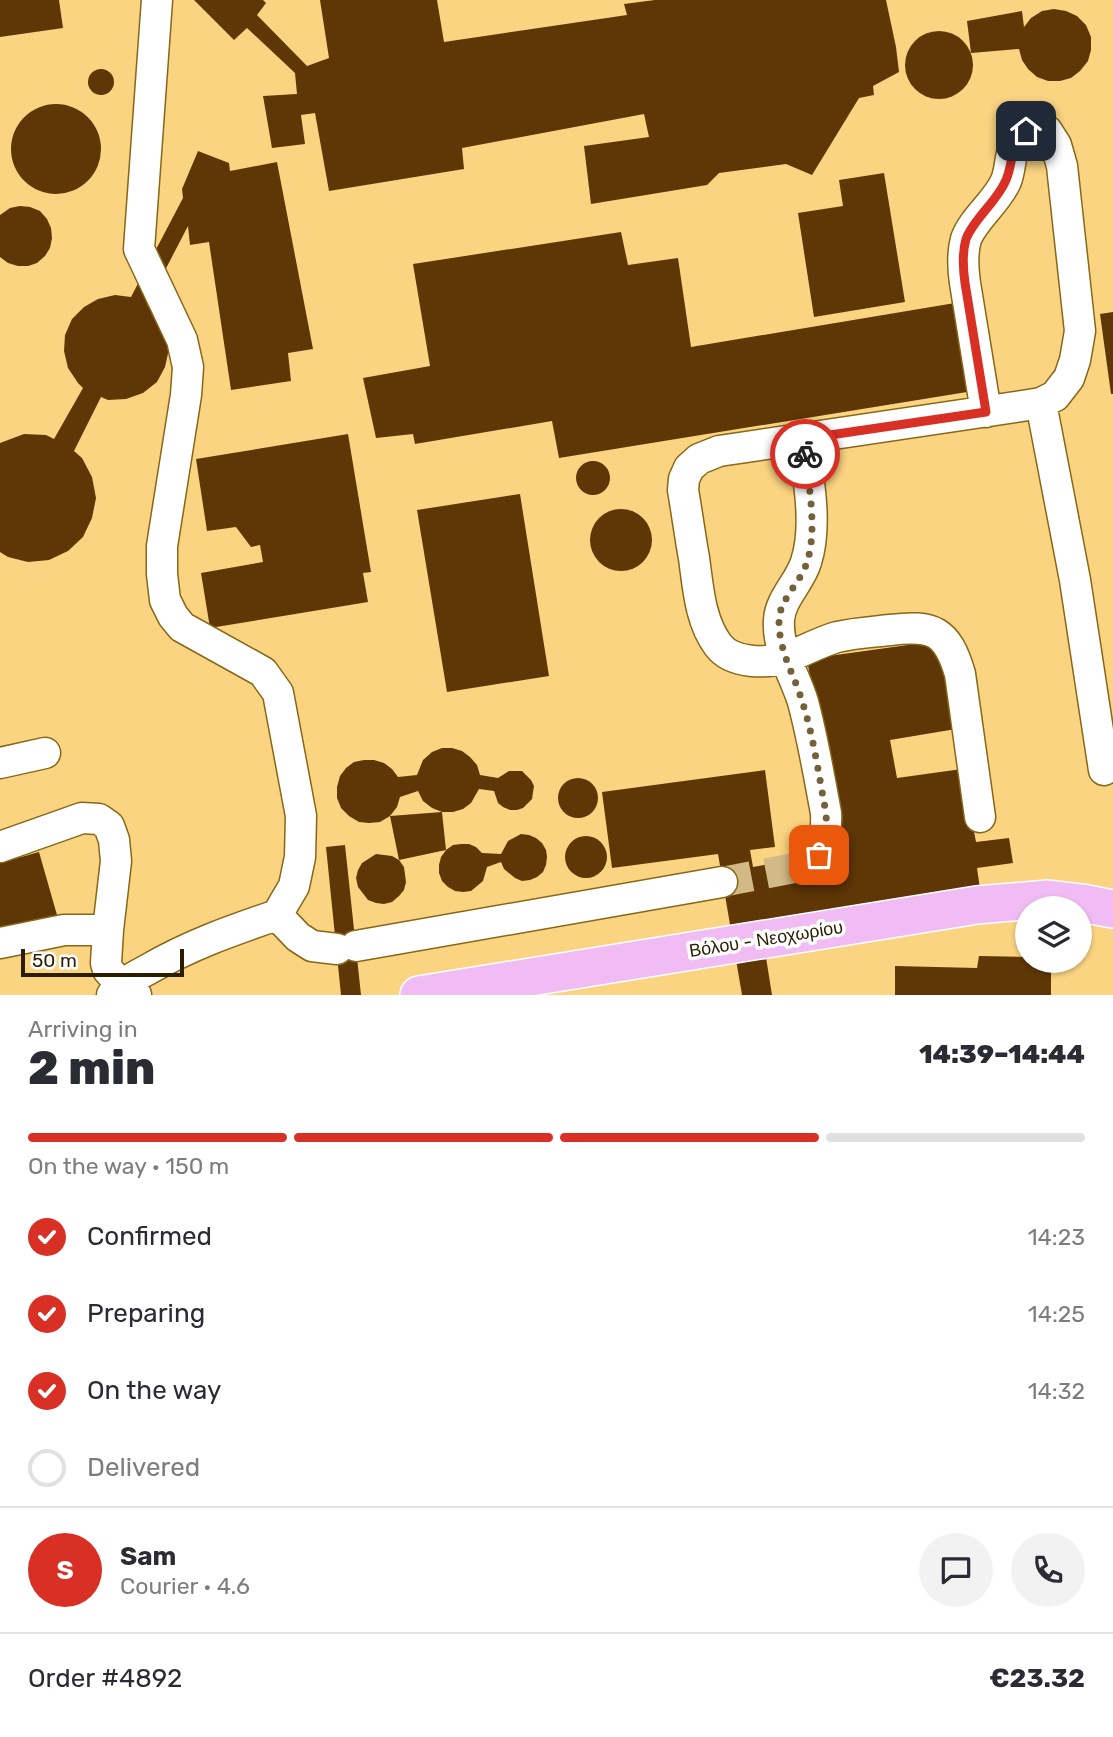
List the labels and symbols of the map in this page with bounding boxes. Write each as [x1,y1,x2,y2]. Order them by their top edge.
pin [996,101,1056,161]
courier [770,419,840,489]
pin [789,825,849,885]
street label: Βόλου - Νεοχωρίου [688,916,844,962]
scale bar [21,946,184,978]

